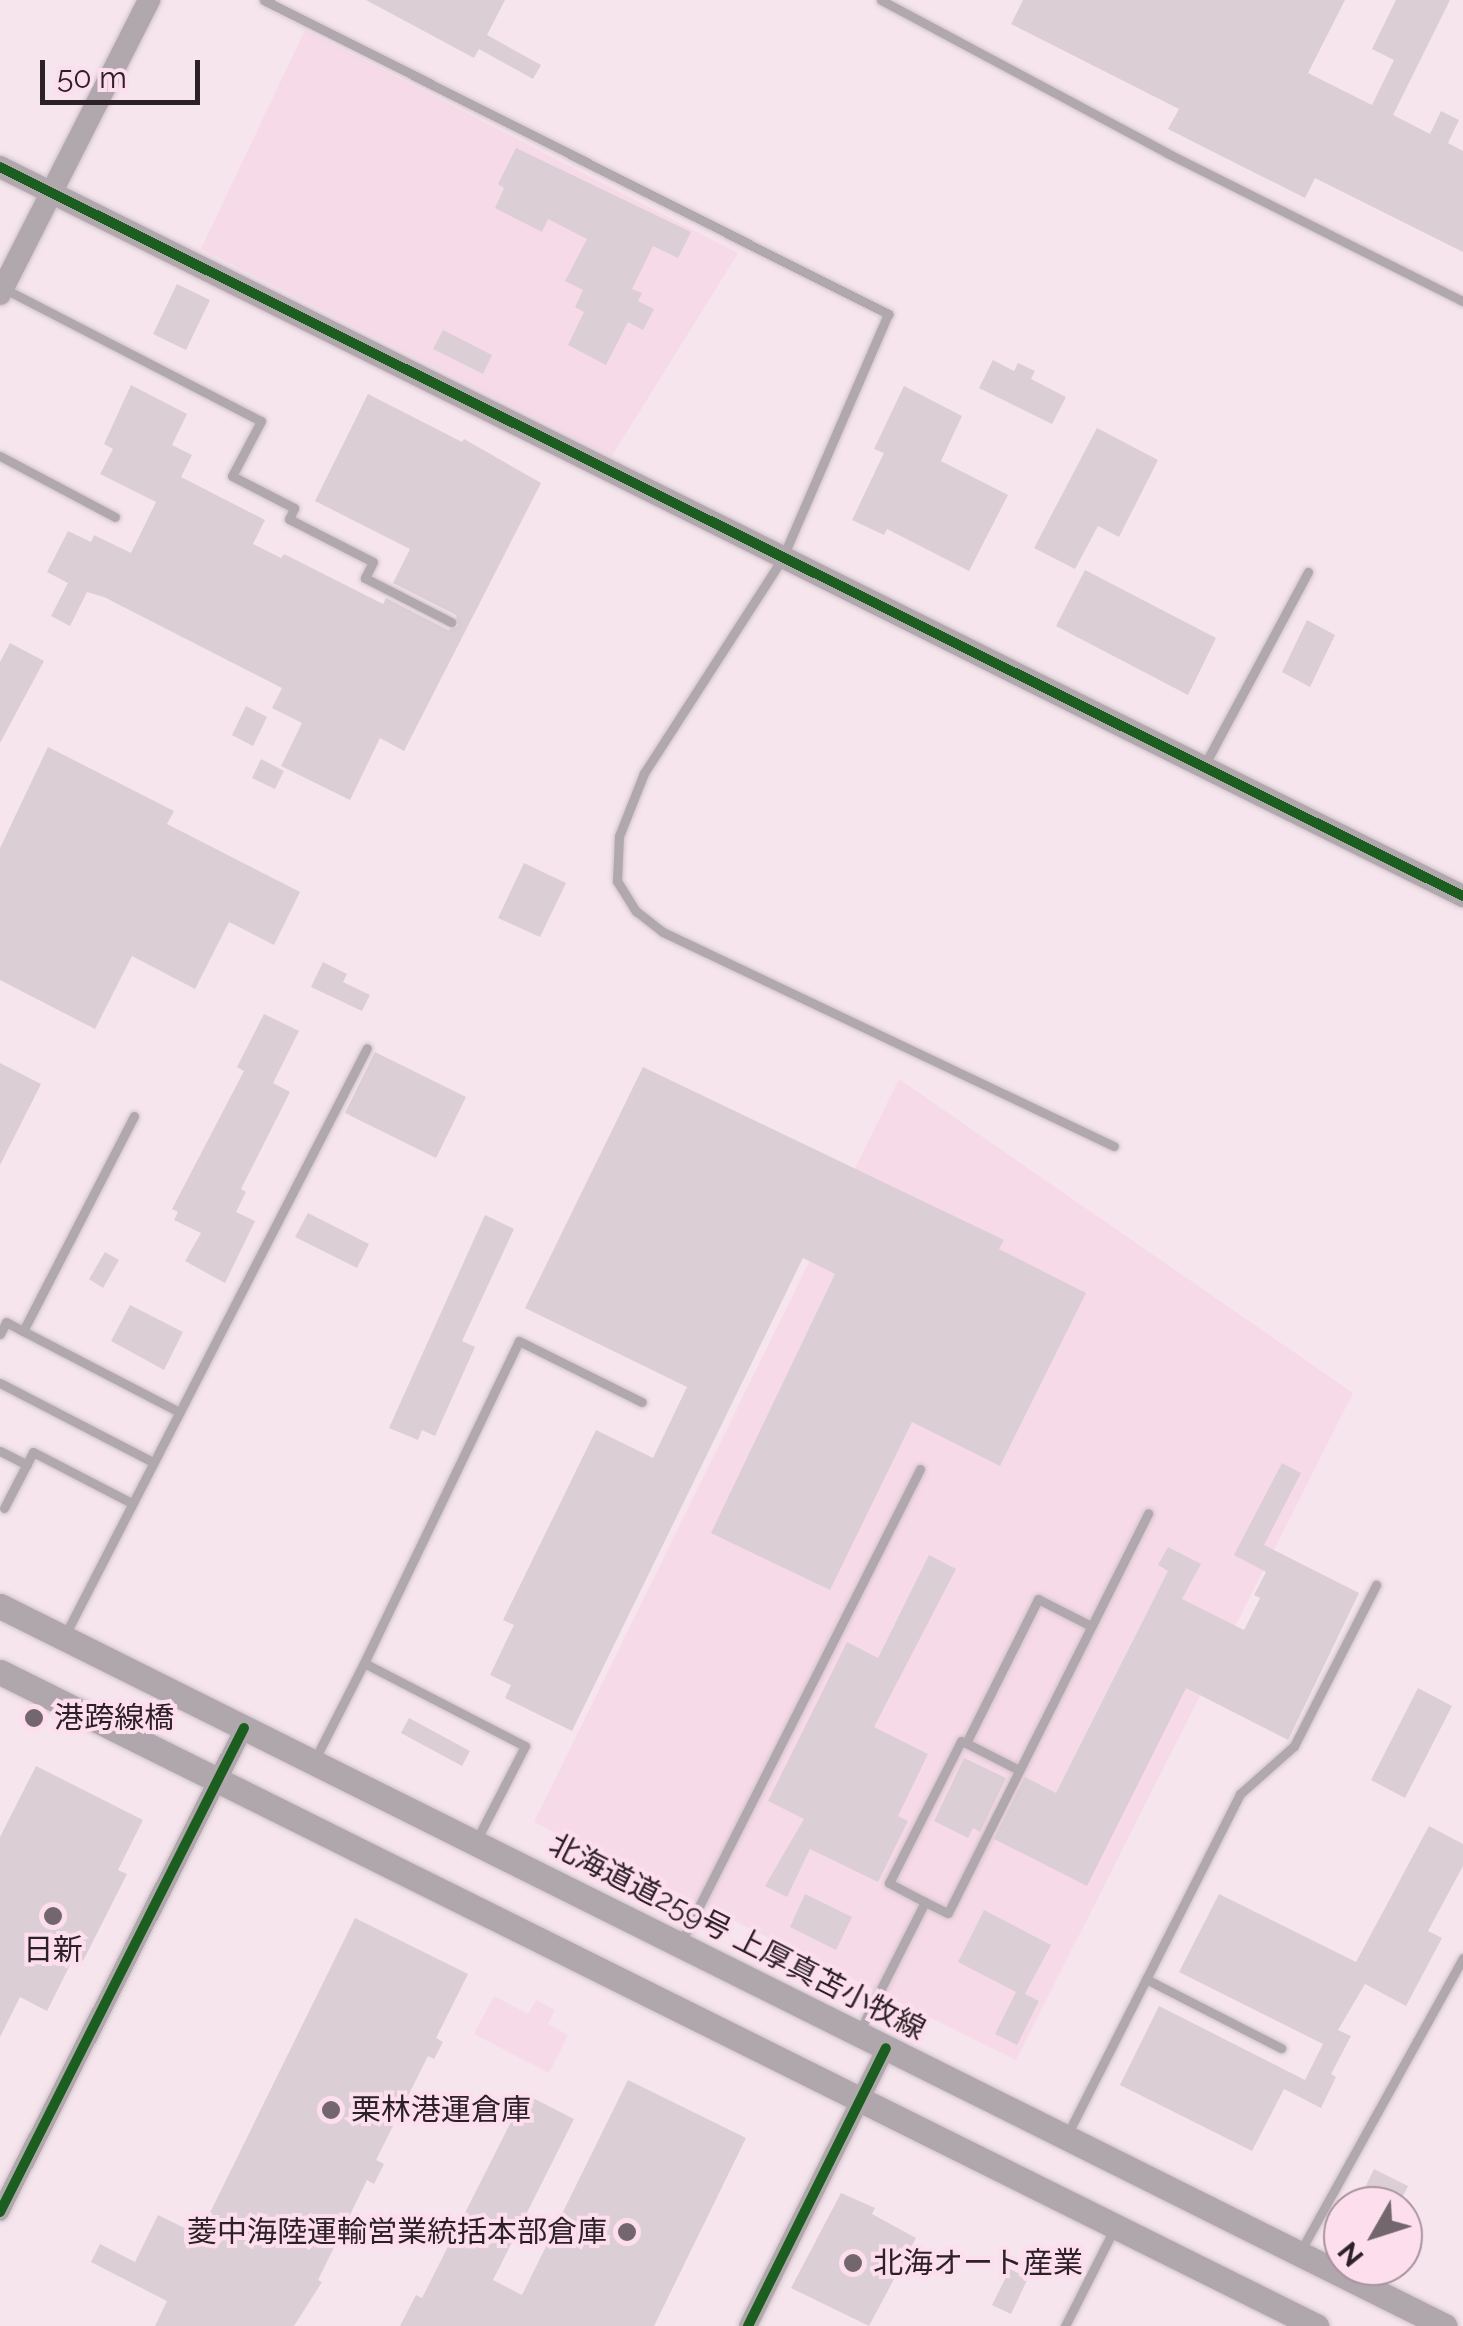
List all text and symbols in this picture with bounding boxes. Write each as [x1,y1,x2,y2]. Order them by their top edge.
scale bar [45,40,205,102]
text: 50 m [57,60,127,95]
place label: 港跨線橋 [54,1700,174,1736]
marker: 港跨線橋 [23,1707,45,1729]
street label: 北海道道259号 上厚真苫小牧線 [543,1826,931,2048]
marker: 日新 [42,1905,64,1927]
place label: 日新 [23,1932,83,1968]
place label: 栗林港運倉庫 [351,2092,531,2128]
marker: 栗林港運倉庫 [320,2099,342,2121]
north arrow [1323,2186,1423,2286]
place label: 菱中海陸運輸営業統括本部倉庫 [187,2214,607,2250]
marker: 菱中海陸運輸営業統括本部倉庫 [616,2221,638,2243]
text: N [1331,2235,1370,2273]
place label: 北海オート産業 [873,2245,1083,2281]
marker: 北海オート産業 [842,2252,864,2274]

